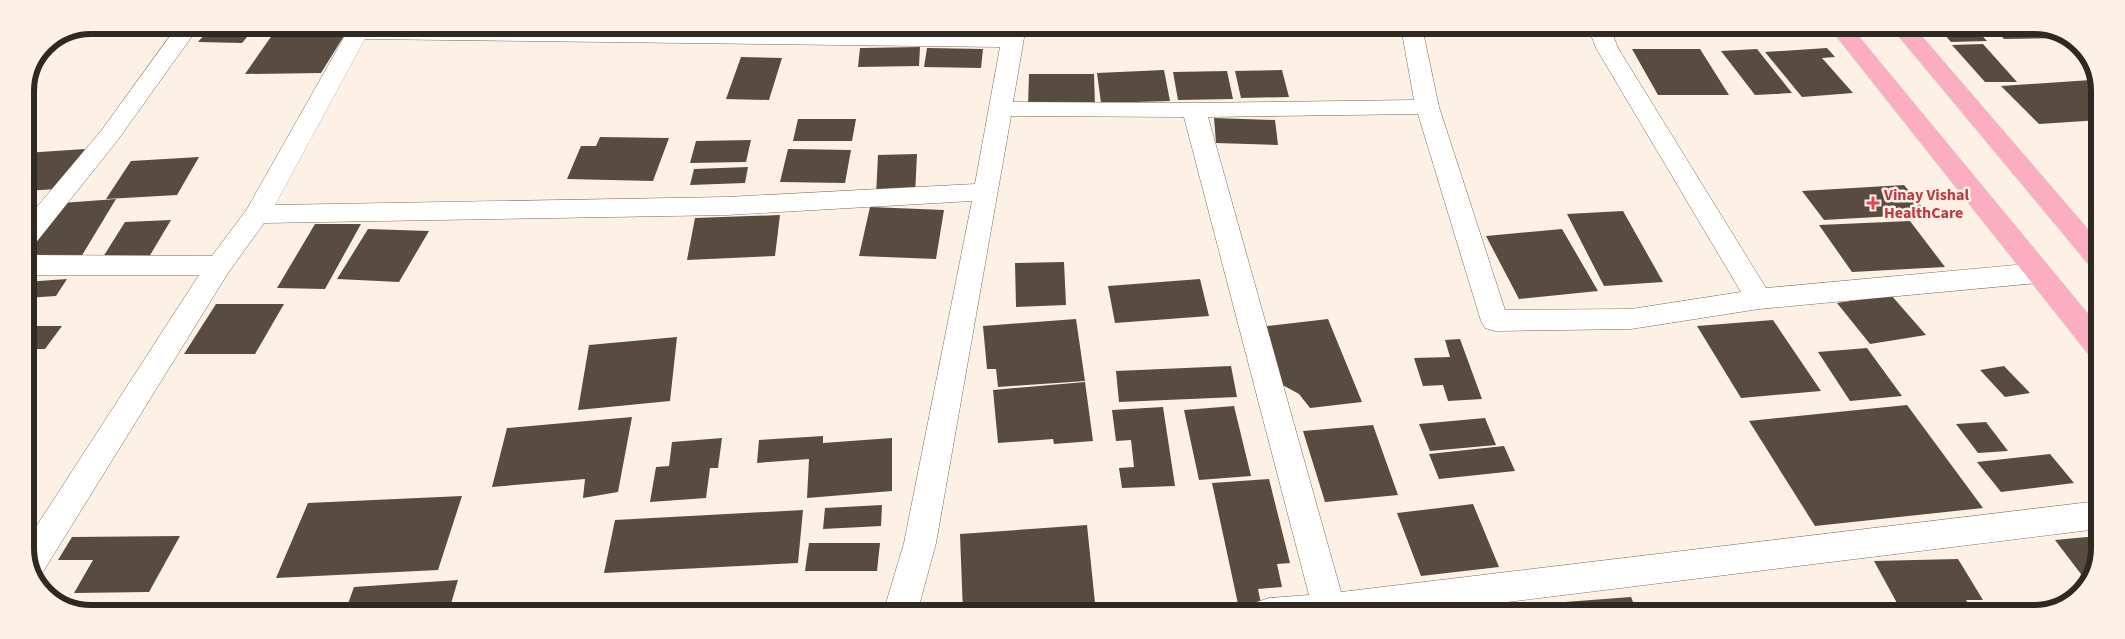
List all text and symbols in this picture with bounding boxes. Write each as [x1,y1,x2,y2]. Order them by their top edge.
place label: Vinay Vishal HealthCare [1883,184,1969,224]
marker: Vinay Vishal HealthCare [1866,196,1880,210]

